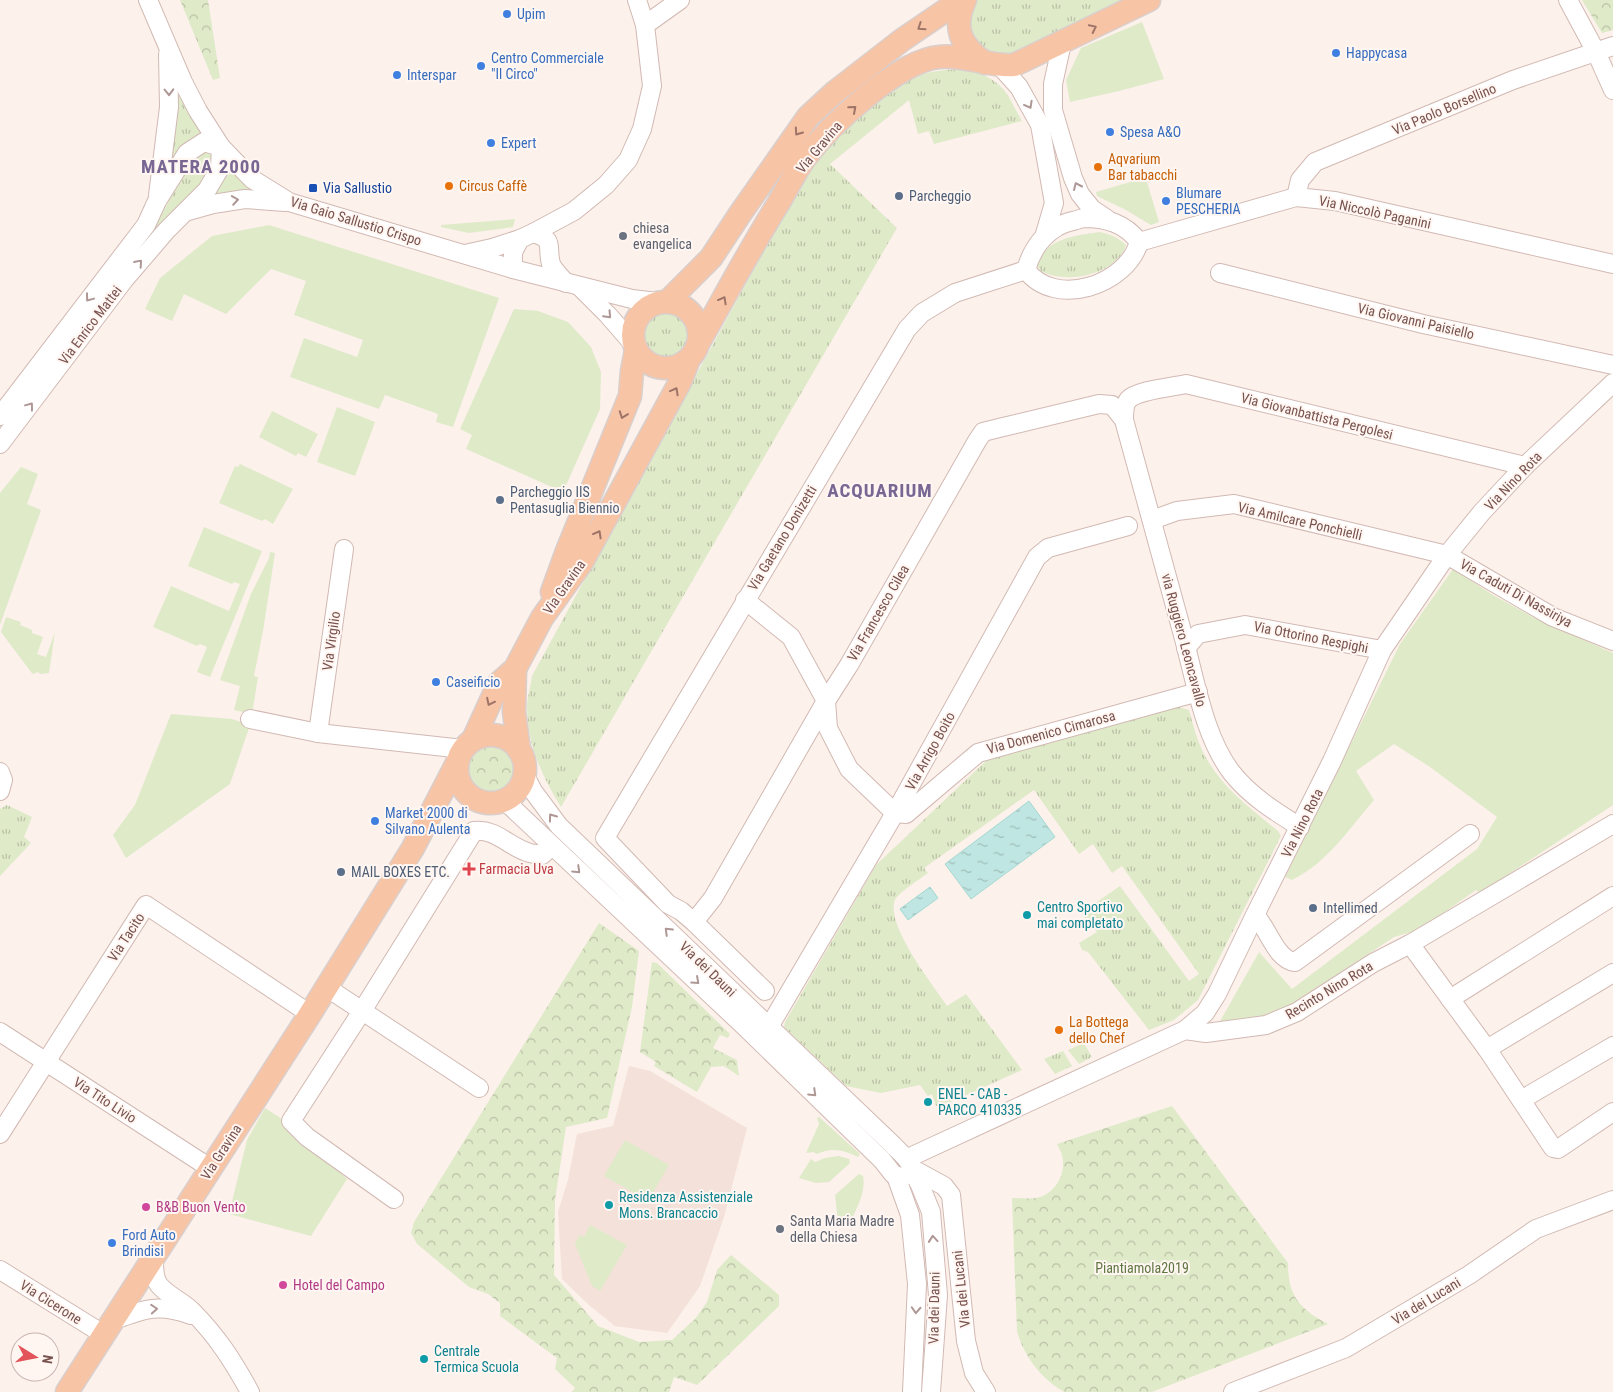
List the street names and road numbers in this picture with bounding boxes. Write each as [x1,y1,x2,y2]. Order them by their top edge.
street label: Via Paolo Borsellino [1390,80,1498,138]
street label: Via Gravina [793,118,845,176]
street label: Via Niccolò Paganini [1317,192,1433,232]
street label: Via Gaio Sallustio Crispo [288,193,424,249]
street label: Via Enrico Mattei [55,283,125,367]
street label: Via Giovanni Paisiello [1356,300,1476,342]
street label: Via Giovanbattista Pergolesi [1239,389,1395,443]
street label: Via Nino Rota [1481,448,1545,514]
street label: Via Gaetano Donizetti [744,483,820,593]
street label: Via Amilcare Ponchielli [1236,499,1364,543]
street label: Via Caduti Di Nassiriya [1457,556,1575,630]
street label: Via Gravina [540,557,588,617]
street label: Via Francesco Cilea [844,562,912,664]
street label: via Ruggiero Leoncavallo [1158,572,1210,708]
street label: Via Virgilio [319,610,343,672]
street label: Via Ottorino Respighi [1252,618,1370,656]
street label: Via Domenico Cimarosa [985,707,1117,757]
street label: Via Arrigo Boito [902,709,958,793]
street label: Via Nino Rota [1278,786,1326,860]
street label: Via Tacito [104,910,148,964]
street label: Via dei Dauni [676,938,740,1000]
street label: Recinto Nino Rota [1282,958,1376,1022]
street label: Via Tito Livio [71,1074,139,1126]
street label: Via Gravina [197,1121,245,1183]
street label: Via dei Lucani [949,1250,973,1328]
street label: Via dei Dauni [925,1272,943,1344]
street label: Via dei Lucani [1389,1274,1463,1328]
street label: Via Cicerone [17,1277,85,1327]

